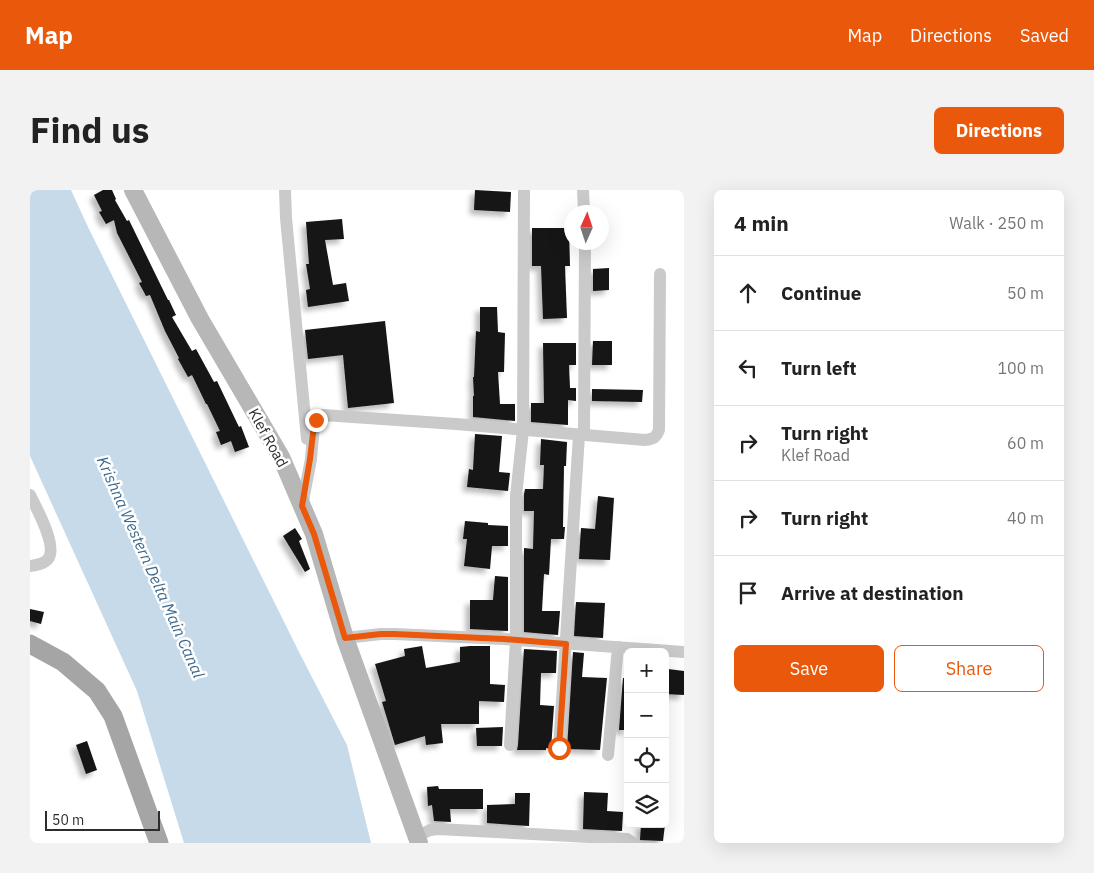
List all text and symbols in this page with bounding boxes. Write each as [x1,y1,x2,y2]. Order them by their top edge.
text: Map [25,19,73,51]
text: Map [847,24,882,47]
text: Directions [910,24,992,47]
text: Saved [1020,24,1069,47]
text: Find us [30,107,149,153]
button: Directions [934,107,1064,154]
north arrow [564,205,609,250]
text: 4 min [734,209,789,237]
text: Walk · 250 m [949,213,1044,233]
icon: ahead [734,279,762,307]
text: Continue [781,281,861,305]
text: 50 m [1007,283,1044,303]
icon: left [734,354,762,382]
text: Turn left [781,356,857,380]
text: 100 m [997,358,1044,378]
street label: Klef Road [244,405,292,471]
route end [305,409,328,432]
text: Turn right [781,421,868,445]
icon: right [734,429,762,457]
text: 60 m [1007,433,1044,453]
text: Klef Road [781,445,850,465]
water label: Krishna Western Delta Main Canal [93,453,209,682]
icon: right [734,504,762,532]
text: Turn right [781,506,868,530]
text: 40 m [1007,508,1044,528]
icon: arrive [734,579,762,607]
text: Arrive at destination [781,581,964,605]
button: Save [734,645,884,692]
button: Share [894,645,1044,692]
map controls [624,648,669,828]
button: + [624,648,669,693]
button: − [624,693,669,738]
route start [548,737,571,760]
button: locate [624,738,669,783]
button: layers [624,783,669,828]
scale bar [45,808,160,831]
text: 50 m [52,811,84,829]

